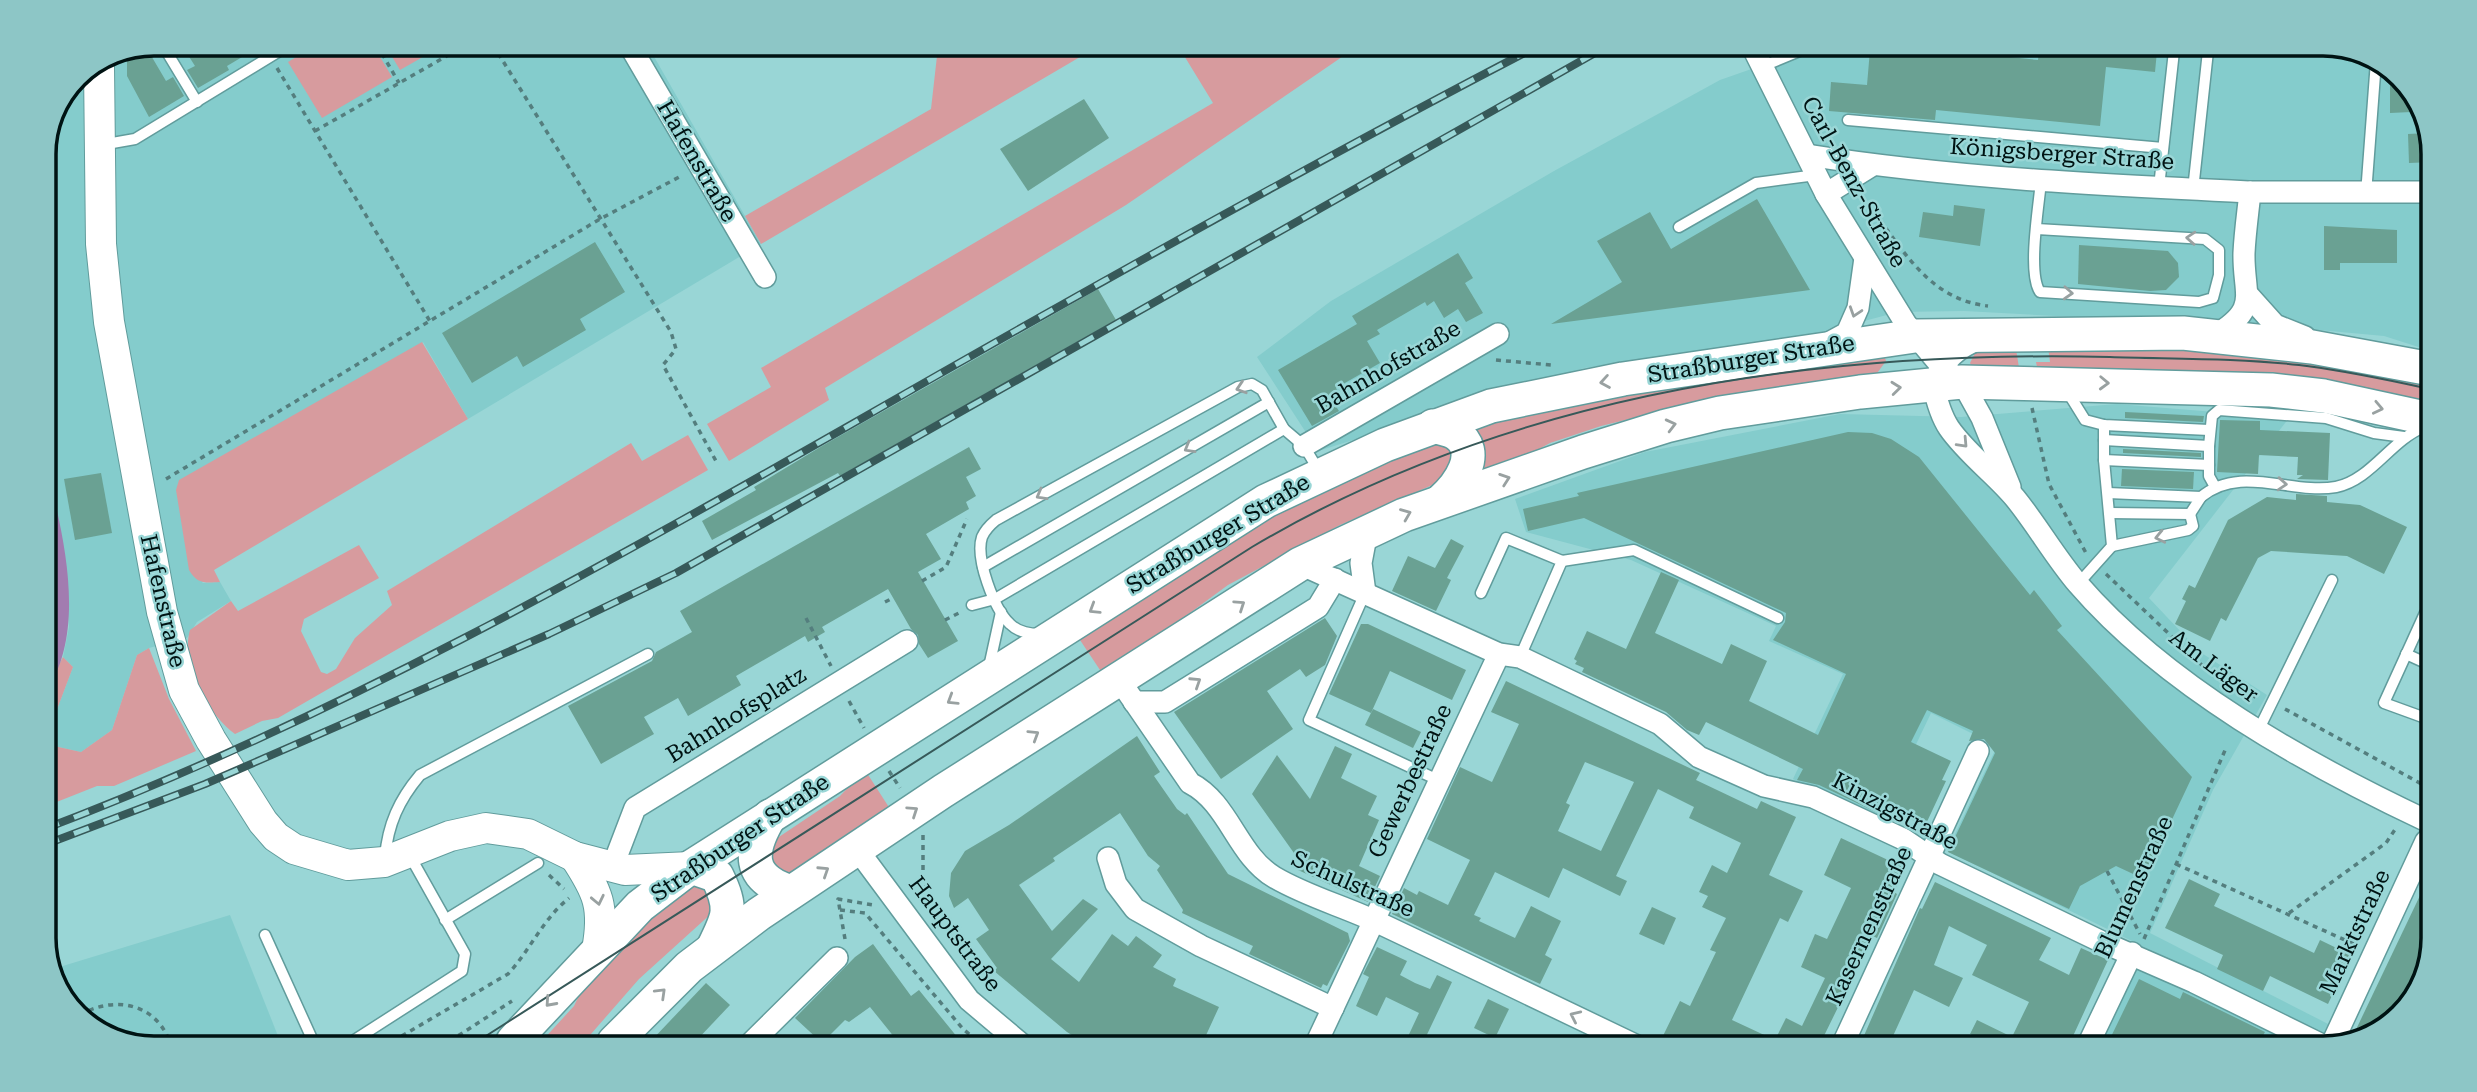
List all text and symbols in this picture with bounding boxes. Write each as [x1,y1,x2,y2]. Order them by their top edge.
street label: Carl-Benz-Straße [1796,92,1912,272]
street label: Hafenstraße [651,95,743,227]
street label: Königsberger Straße [1949,133,2175,175]
one-way arrow [2185,231,2196,246]
one-way arrow [2063,285,2074,300]
one-way arrow [1848,306,1863,318]
street label: Bahnhofstraße [1311,315,1465,419]
street label: Straßburger Straße [1646,329,1856,389]
one-way arrow [1599,374,1611,389]
one-way arrow [2098,376,2109,391]
one-way arrow [1235,380,1247,394]
one-way arrow [1890,381,1901,396]
one-way arrow [2372,400,2384,415]
one-way arrow [1665,419,1677,433]
one-way arrow [1955,435,1968,448]
one-way arrow [1183,440,1196,453]
street label: Straßburger Straße [1121,469,1315,599]
one-way arrow [1499,473,1511,487]
one-way arrow [2277,476,2288,491]
one-way arrow [1035,487,1048,501]
one-way arrow [1400,509,1412,523]
one-way arrow [2154,529,2166,543]
street label: Hafenstraße [135,532,191,670]
one-way arrow [1088,601,1101,614]
one-way arrow [1232,601,1245,613]
street label: Am Läger [2164,624,2264,708]
street label: Bahnhofsplatz [661,661,811,769]
one-way arrow [1189,677,1202,690]
one-way arrow [946,691,959,704]
street label: Gewerbestraße [1362,700,1458,862]
one-way arrow [1026,730,1039,743]
street label: Kinzigstraße [1828,767,1962,855]
street label: Straßburger Straße [646,768,834,908]
one-way arrow [906,806,919,819]
street label: Blumenstraße [2089,812,2179,962]
street label: Kasernenstraße [1820,842,1918,1010]
street label: Schulstraße [1287,845,1419,923]
street label: Marktstraße [2314,865,2396,999]
one-way arrow [816,866,829,879]
street label: Hauptstraße [903,871,1007,997]
one-way arrow [590,894,604,906]
one-way arrow [653,988,666,1001]
one-way arrow [545,994,558,1007]
one-way arrow [1570,1011,1582,1025]

